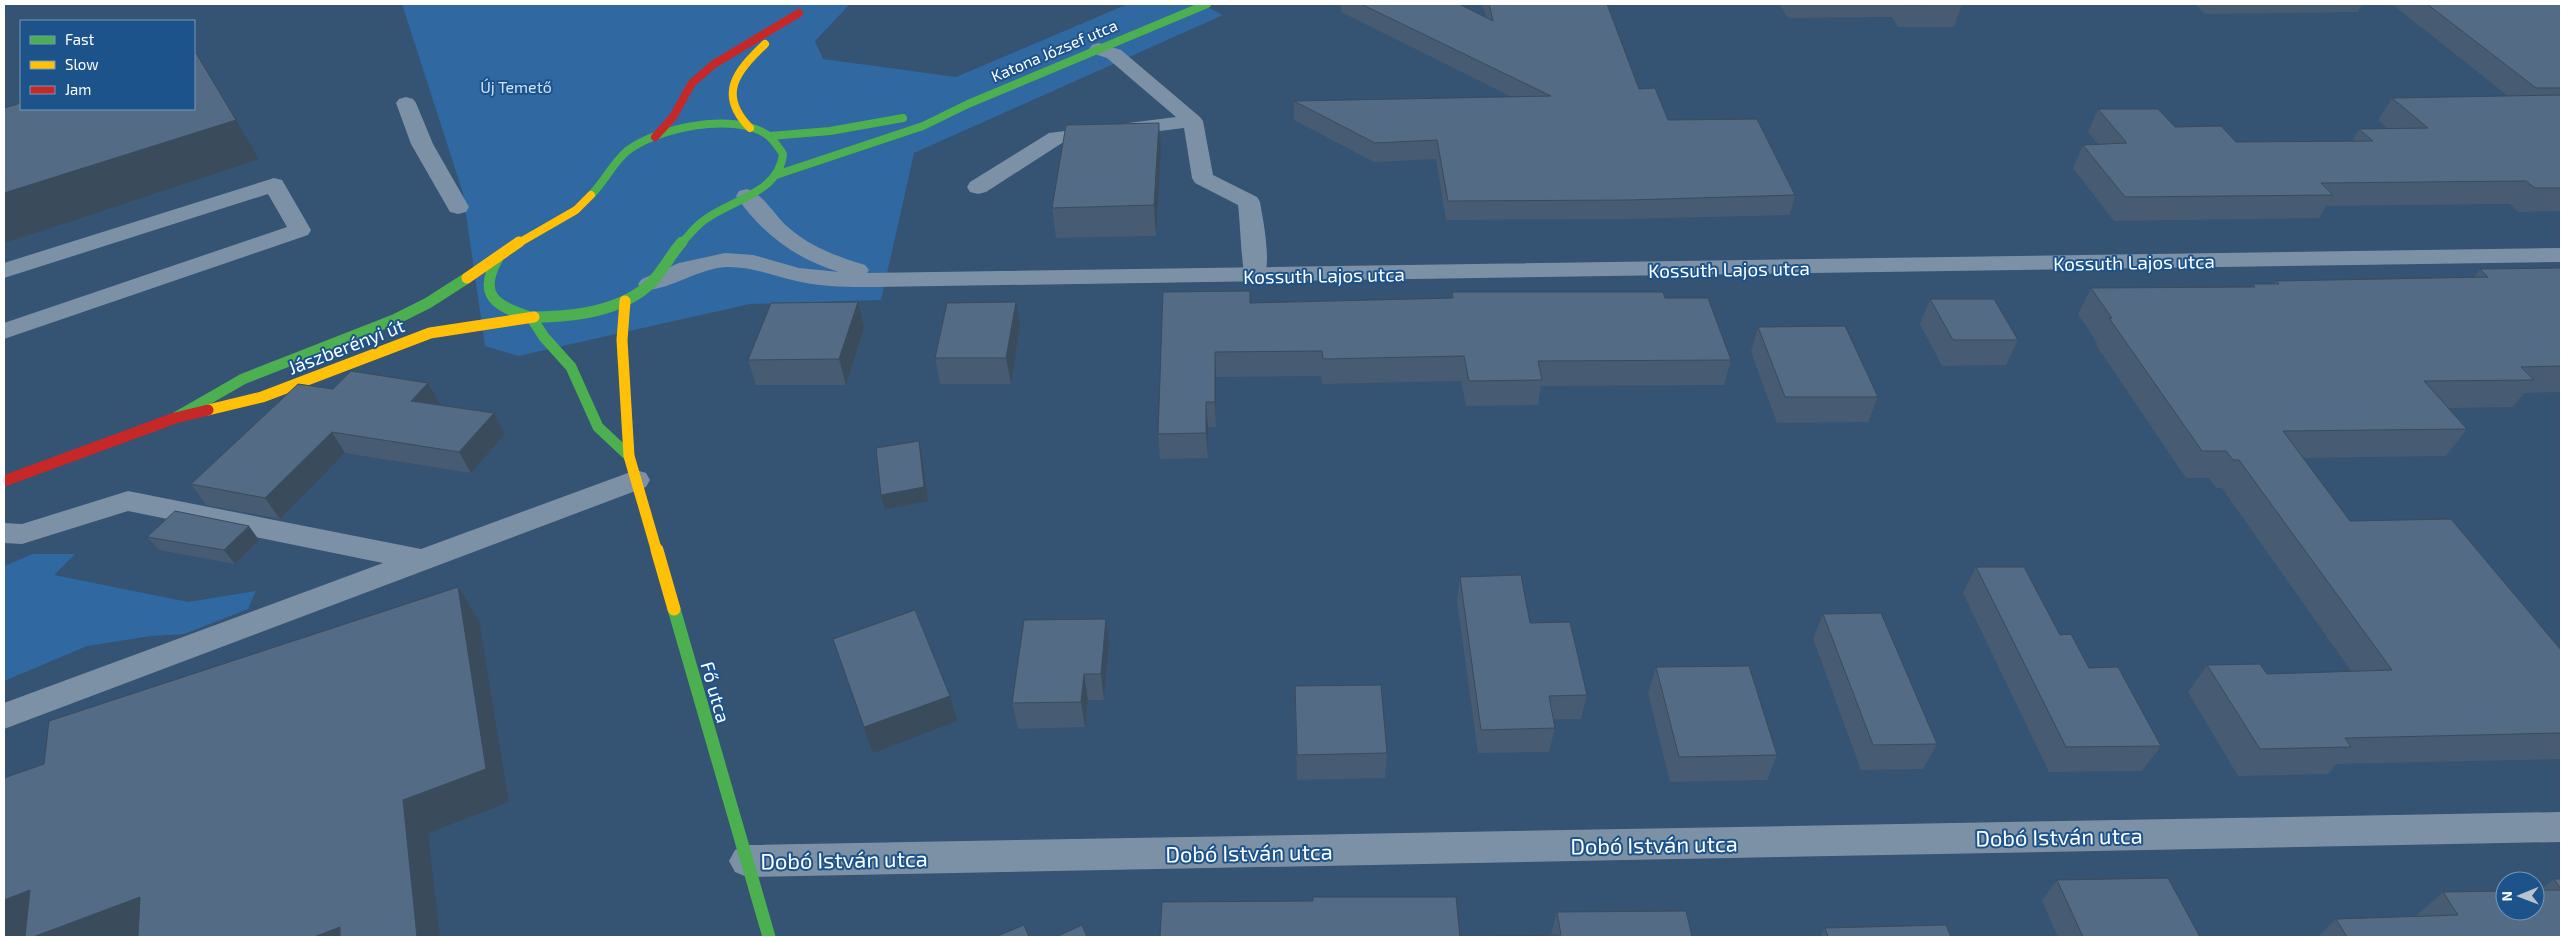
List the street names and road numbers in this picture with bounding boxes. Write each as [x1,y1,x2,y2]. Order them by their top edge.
street label: Katona József utca [988,15,1120,85]
street label: Kossuth Lajos utca [2053,249,2215,275]
street label: Kossuth Lajos utca [1648,256,1810,282]
street label: Kossuth Lajos utca [1243,262,1405,288]
street label: Jászberényi út [284,313,408,379]
street label: Fő utca [696,659,736,725]
street label: Dobó István utca [1975,822,2143,850]
street label: Dobó István utca [1570,830,1738,858]
street label: Dobó István utca [1165,838,1333,866]
street label: Dobó István utca [760,845,928,873]

